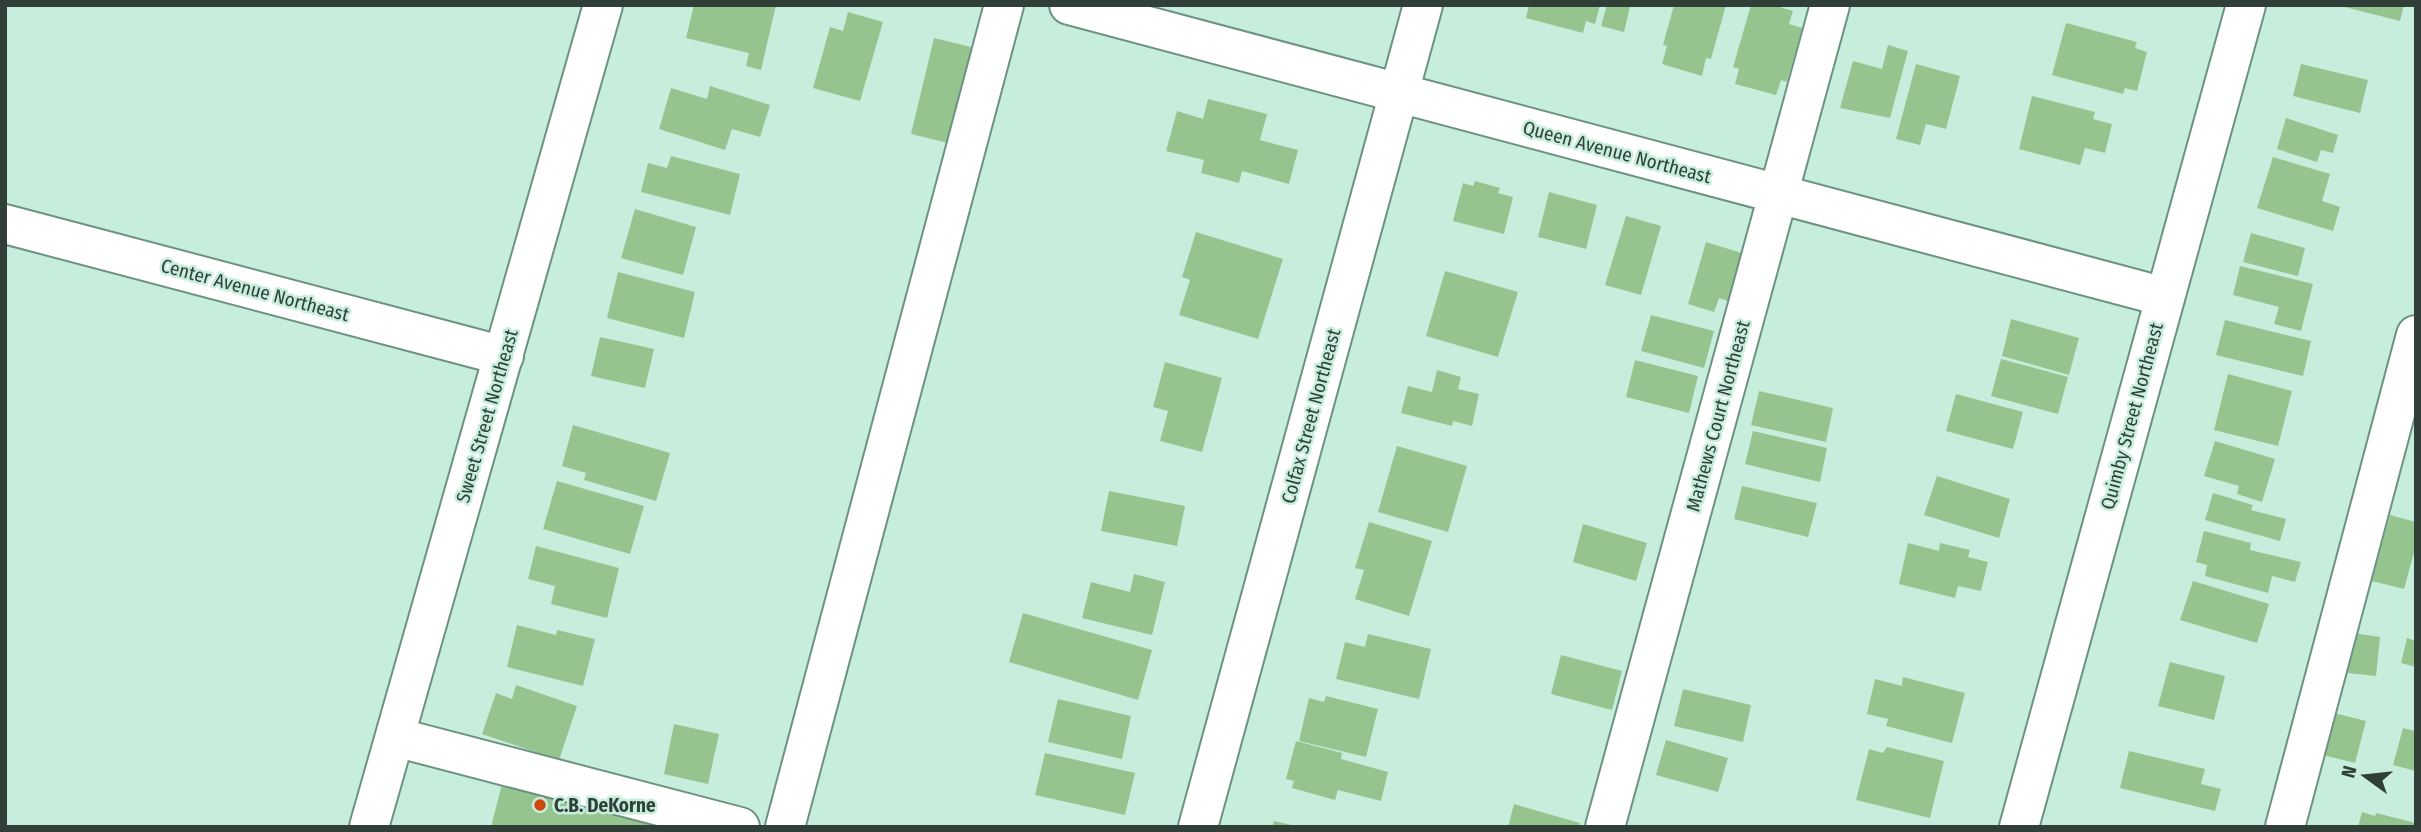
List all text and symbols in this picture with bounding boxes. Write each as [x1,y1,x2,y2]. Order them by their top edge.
street label: Queen Avenue Northeast [1520,116,1714,188]
street label: Center Avenue Northeast [158,254,352,326]
street label: Mathews Court Northeast [1681,317,1755,514]
street label: Quimby Street Northeast [2096,319,2168,512]
street label: Colfax Street Northeast [1277,325,1346,506]
street label: Sweet Street Northeast [451,326,523,505]
north arrow [2330,741,2400,811]
text: N [2336,763,2362,780]
place label: C.B. DeKorne [554,794,656,817]
marker: C.B. DeKorne [532,797,548,813]

